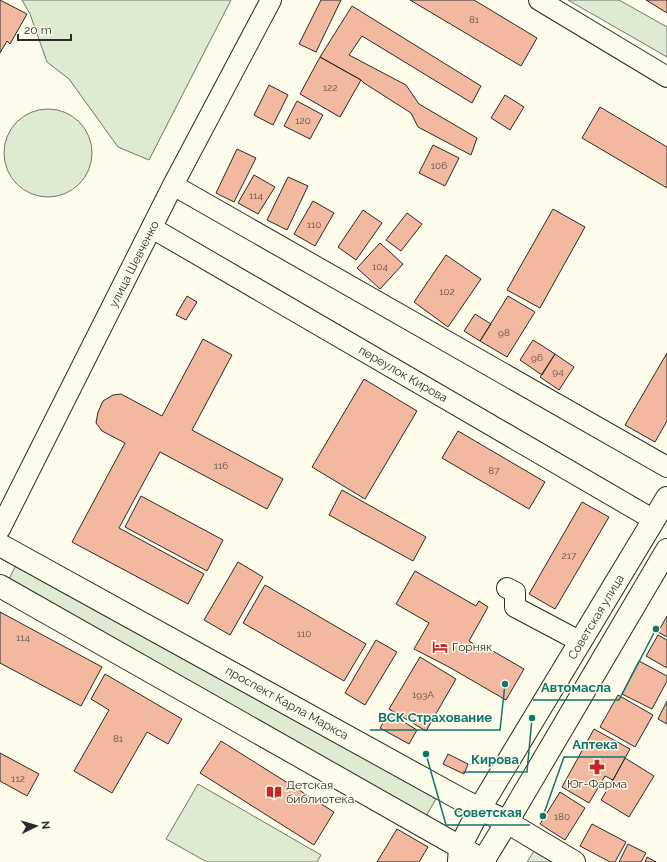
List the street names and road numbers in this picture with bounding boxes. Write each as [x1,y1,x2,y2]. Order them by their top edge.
street label: улица Шевченко [106,218,162,310]
street label: переулок Кирова [356,343,450,405]
street label: Советская улица [565,572,627,662]
street label: проспект Карла Маркса [223,663,351,743]

